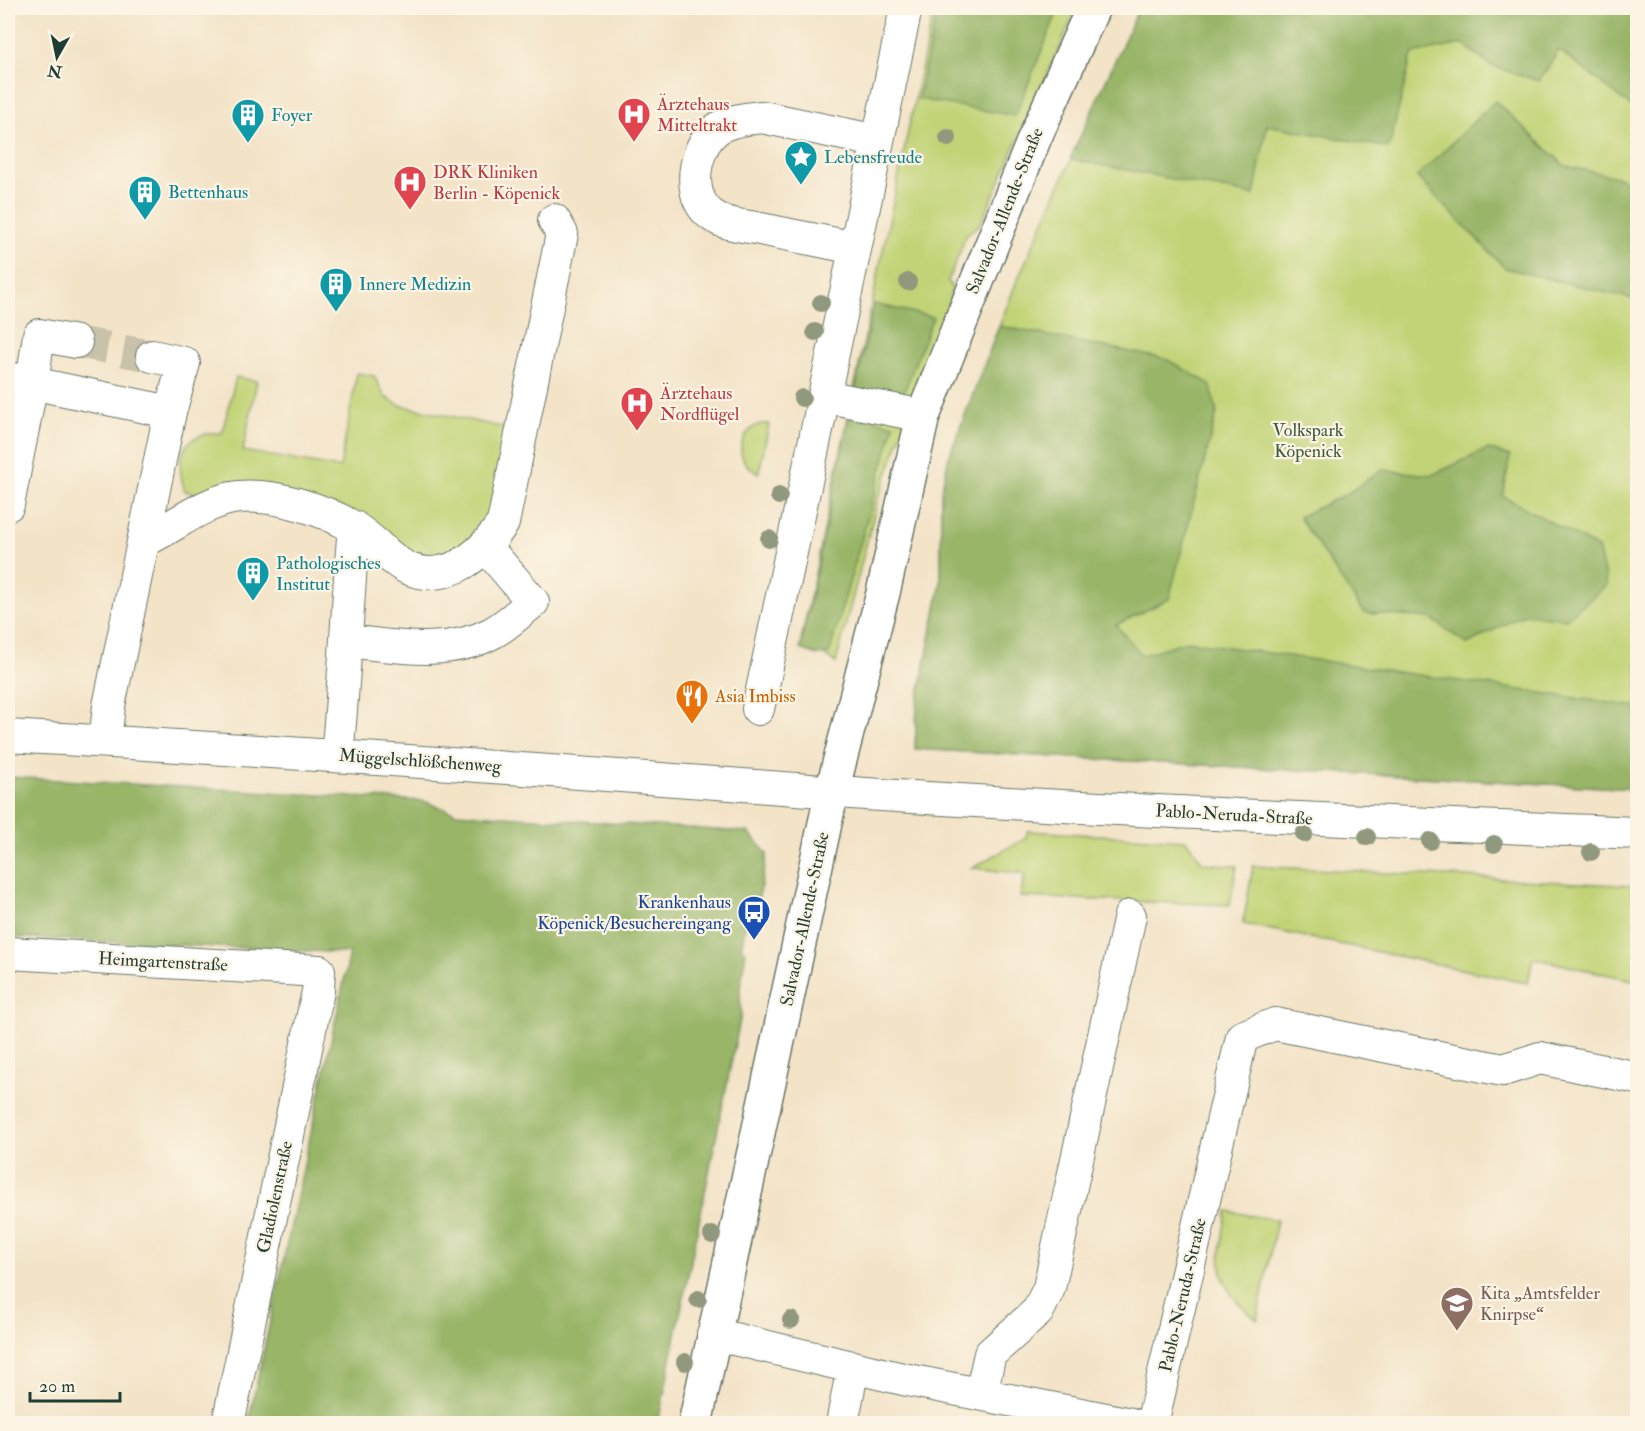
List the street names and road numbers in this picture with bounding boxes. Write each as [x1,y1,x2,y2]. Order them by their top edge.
street label: Salvador-Allende-Straße [961,124,1049,298]
street label: Müggelschlößchenweg [338,744,503,778]
street label: Pablo-Neruda-Straße [1155,799,1314,831]
street label: Salvador-Allende-Straße [775,829,835,1008]
street label: Heimgartenstraße [98,947,229,977]
street label: Gladiolenstraße [252,1138,298,1255]
street label: Pablo-Neruda-Straße [1154,1215,1212,1374]

